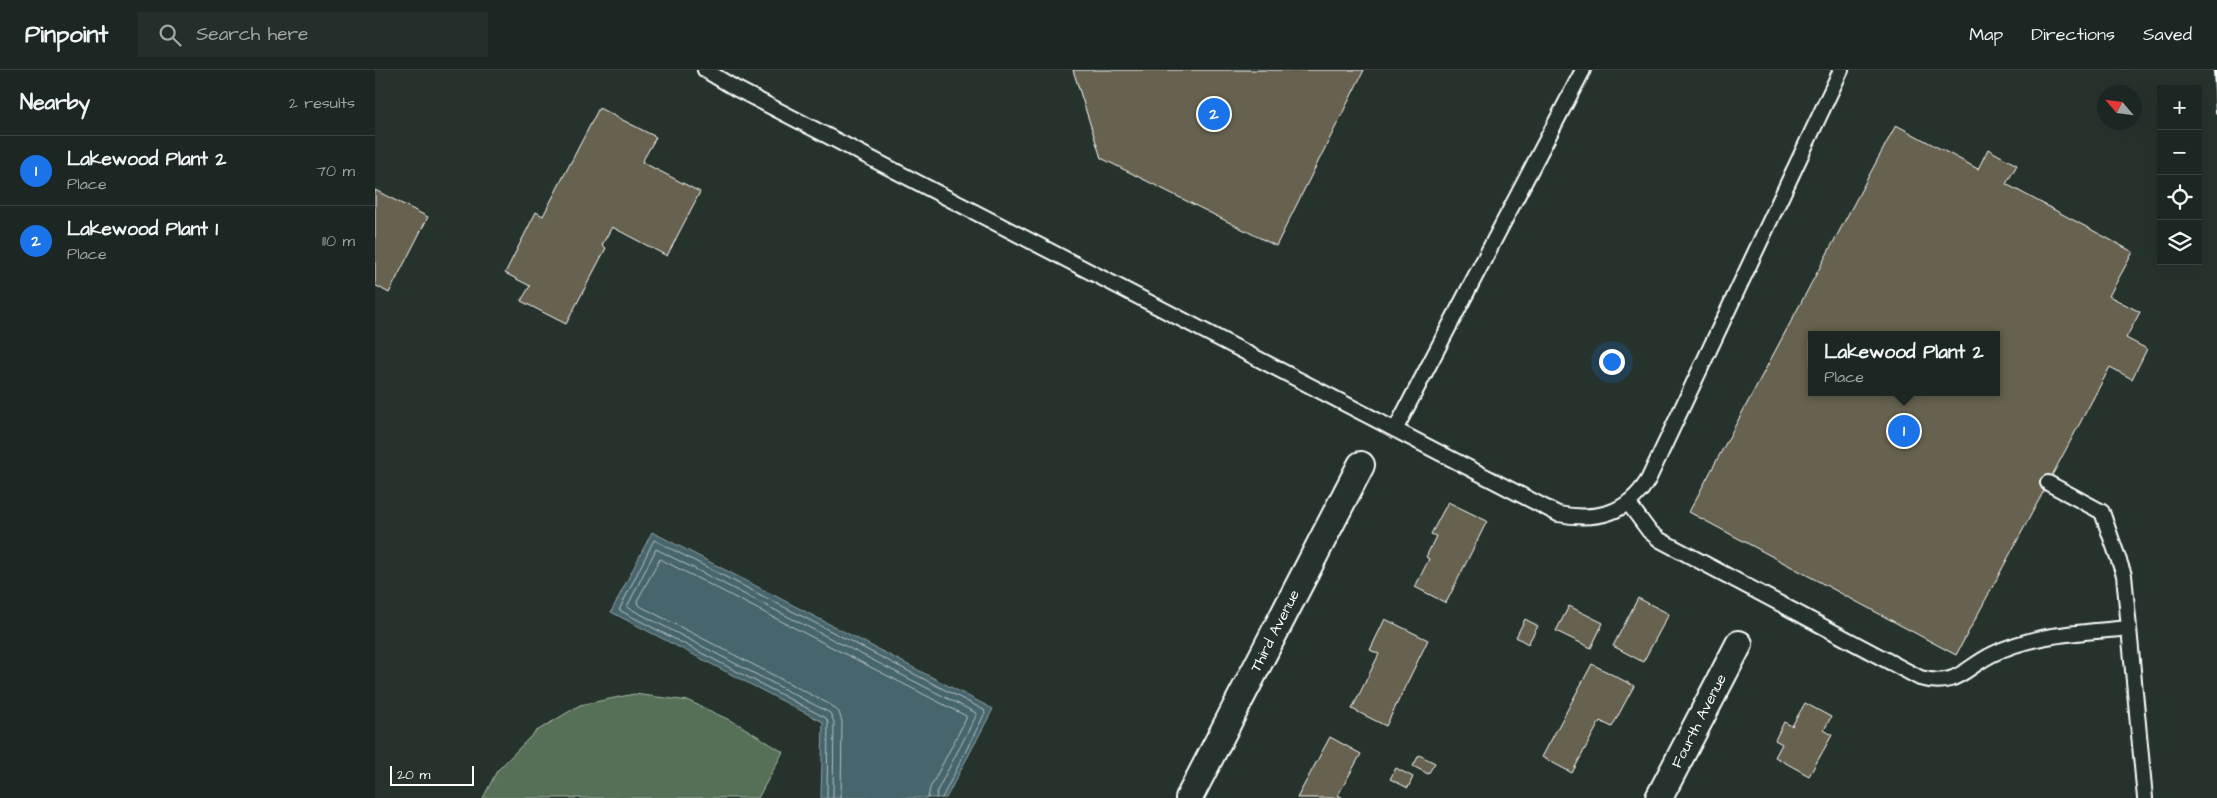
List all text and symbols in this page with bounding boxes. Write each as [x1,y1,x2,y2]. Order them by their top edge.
search box [138,12,488,57]
text: Pinpoint [25,18,108,52]
icon: search [156,21,184,49]
text: Search here [196,21,308,48]
text: Map [1969,22,2003,47]
text: Directions [2031,22,2115,47]
text: Saved [2143,22,2192,47]
north arrow [2097,85,2142,130]
map controls [2157,85,2202,265]
button: + [2157,85,2202,130]
text: Nearby [20,88,90,117]
text: 2 results [289,92,355,114]
pin: 2 [1198,95,1230,133]
button: − [2157,130,2202,175]
text: Lakewood Plant 2 [67,146,226,173]
text: 1 [35,160,37,182]
text: 70 m [316,160,355,182]
text: Place [67,173,107,195]
button: locate [2157,175,2202,220]
text: Lakewood Plant 1 [67,216,218,243]
button: layers [2157,220,2202,265]
text: 2 [31,230,41,252]
text: 110 m [322,230,355,252]
text: Place [67,243,107,265]
popup [1808,331,2000,396]
text: Lakewood Plant 2 [1824,339,1984,366]
your location [1599,349,1625,375]
text: Place [1824,366,1864,388]
pin: 1 [1888,412,1920,450]
street label: Third Avenue [1245,586,1305,676]
street label: Fourth Avenue [1666,670,1732,772]
scale bar [390,763,474,786]
text: 20 m [397,765,430,785]

